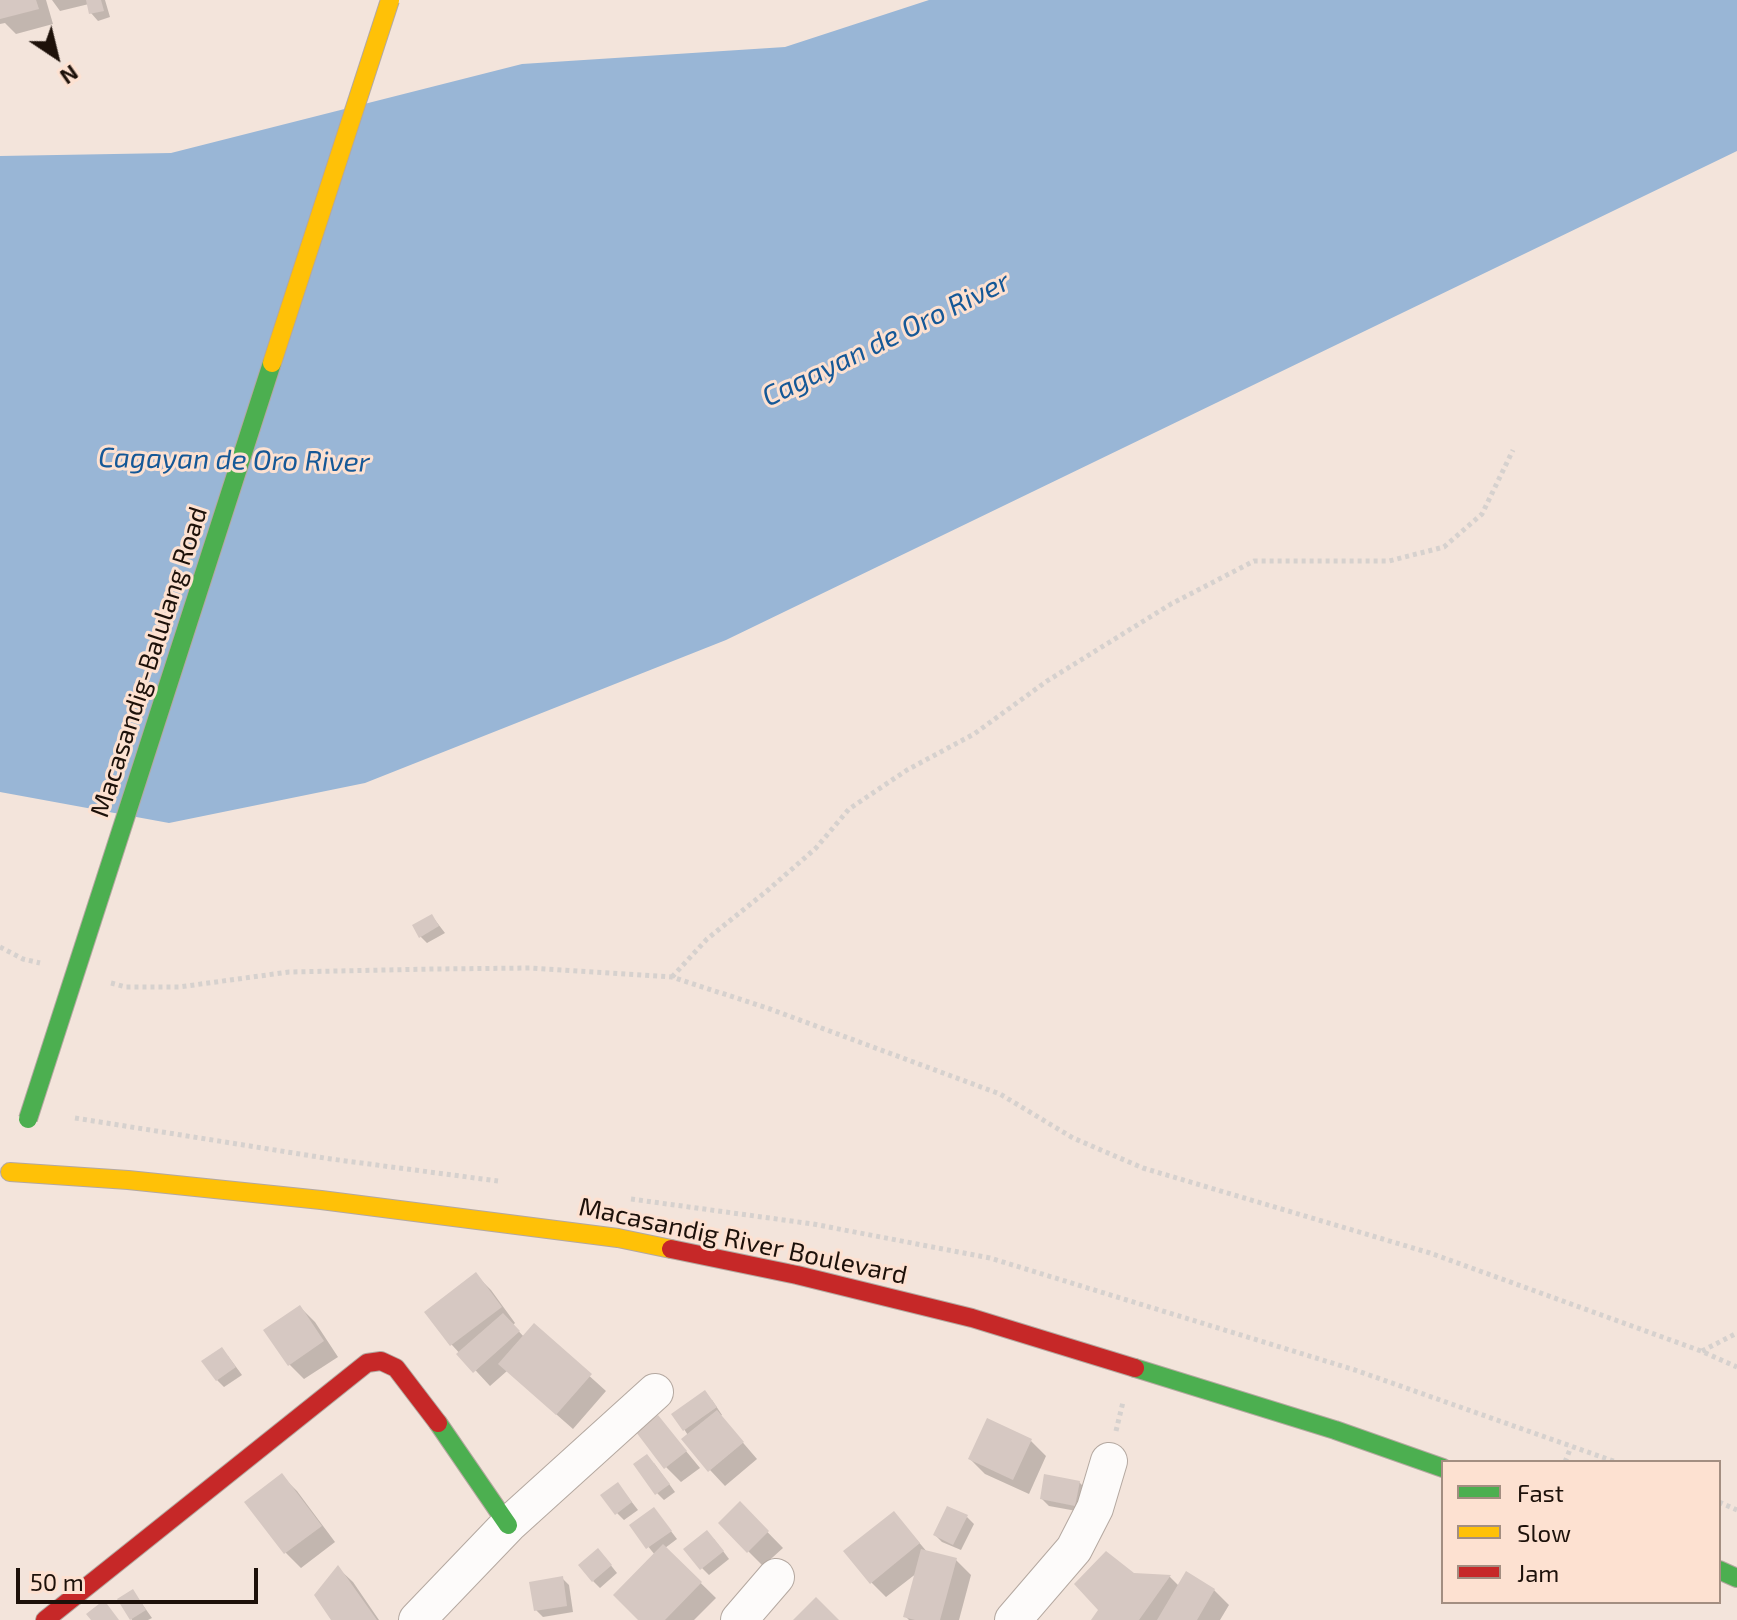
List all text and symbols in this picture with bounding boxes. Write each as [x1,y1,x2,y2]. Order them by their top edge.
north arrow [16,16,96,96]
text: N [56,60,84,91]
water label: Cagayan de Oro River [757,264,1015,414]
water label: Cagayan de Oro River [98,441,370,479]
street label: Macasandig-Balulang Road [84,503,214,821]
street label: Macasandig River Boulevard [576,1191,910,1291]
legend [1441,1460,1721,1604]
text: Fast [1517,1478,1564,1507]
text: Slow [1517,1518,1571,1547]
scale bar [20,1552,262,1602]
text: Jam [1517,1558,1559,1587]
text: 50 m [30,1567,84,1596]

